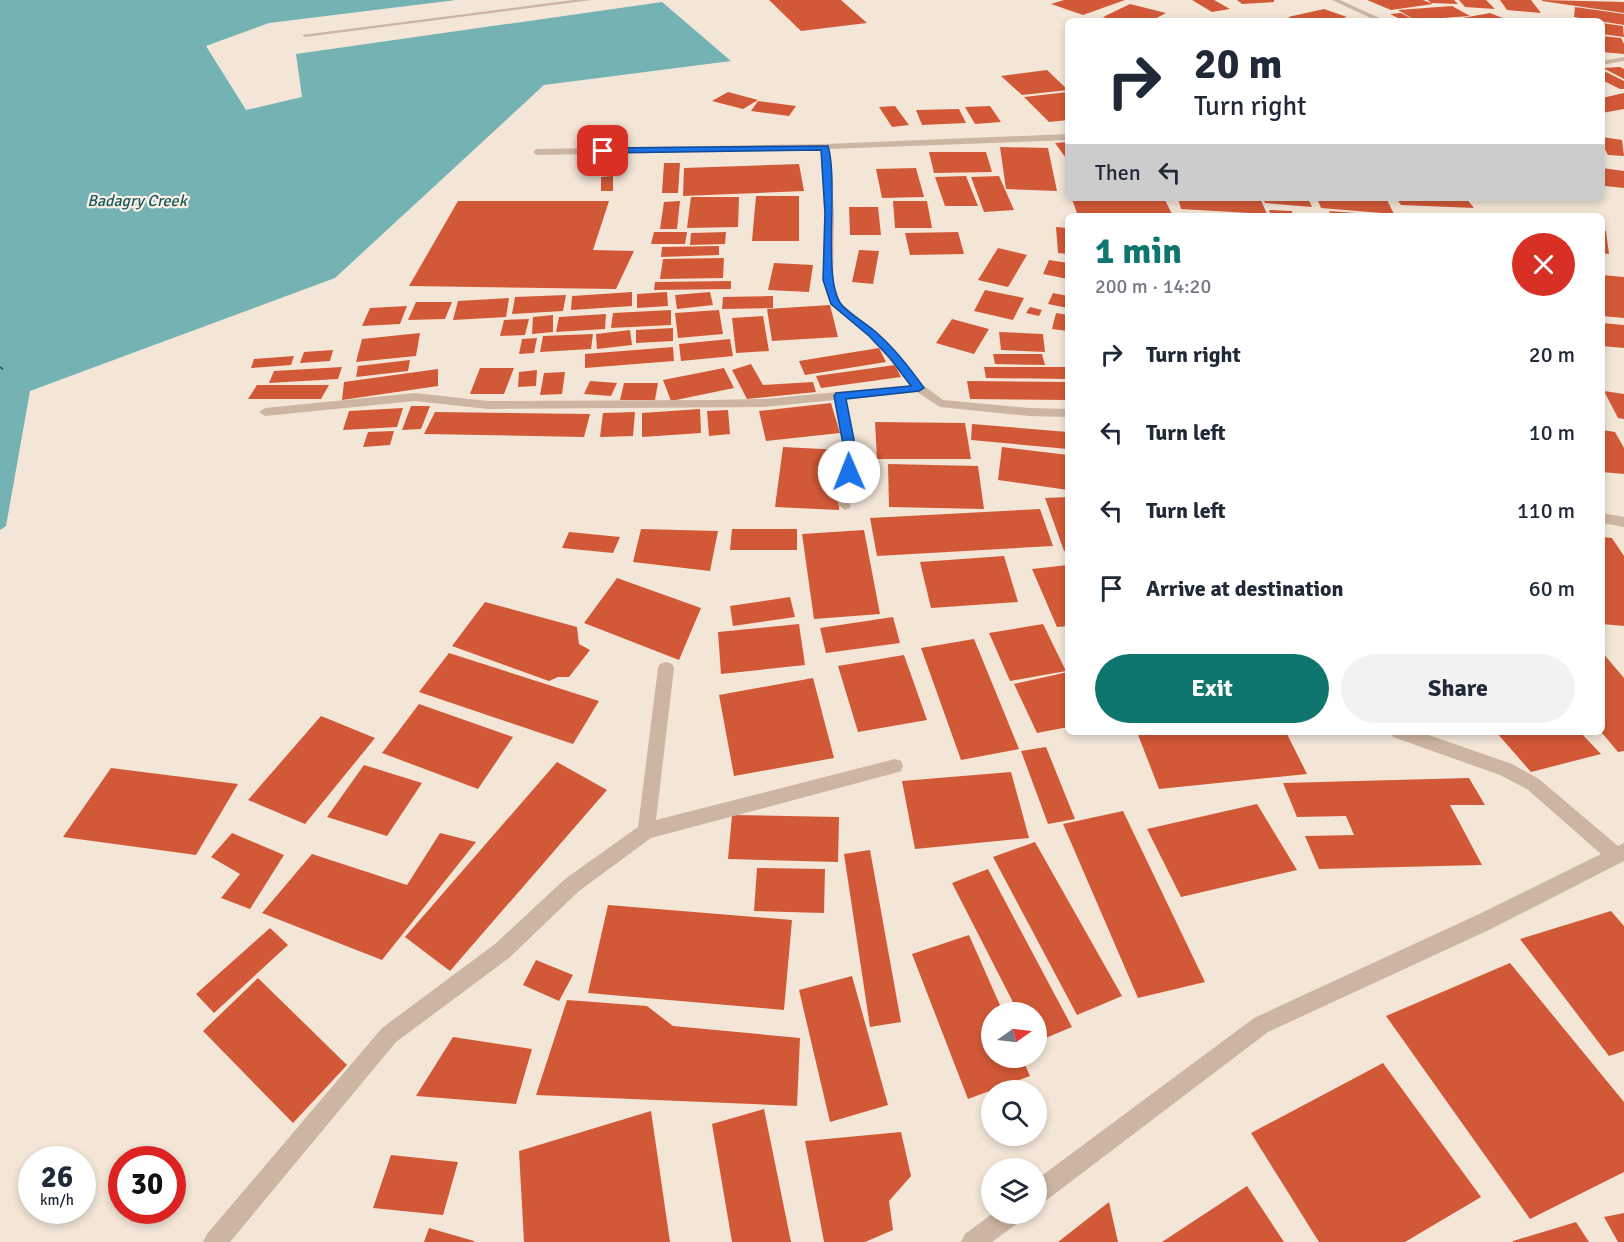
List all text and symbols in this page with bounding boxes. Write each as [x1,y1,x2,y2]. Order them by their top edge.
text: 20 m [1194,39,1283,90]
icon: right [1095,42,1173,120]
text: Turn right [1194,90,1307,123]
pin [577,125,628,176]
icon: arrive [586,134,619,167]
icon: left [1153,156,1186,189]
text: Then [1095,159,1141,186]
water label: Badagry Creek [87,191,189,211]
text: 1 min [1095,229,1182,274]
button: close [1512,233,1575,296]
text: 200 m · 14:20 [1095,274,1211,299]
icon: right [1095,338,1128,371]
text: Turn right [1146,341,1241,368]
text: 20 m [1529,341,1575,368]
icon: left [1095,416,1128,449]
text: Turn left [1146,419,1226,446]
text: 10 m [1529,419,1575,446]
position arrow [817,440,881,504]
icon: left [1095,494,1128,527]
text: Turn left [1146,497,1226,524]
text: 110 m [1517,497,1575,524]
icon: arrive [1095,572,1128,605]
text: Arrive at destination [1146,575,1343,602]
text: 60 m [1529,575,1575,602]
button: Exit [1095,654,1329,723]
button: Share [1341,654,1575,723]
north arrow [981,1002,1047,1068]
map controls [981,1002,1047,1224]
button: search [981,1080,1047,1146]
speed limit sign: 30 [108,1146,186,1224]
button: layers [981,1158,1047,1224]
text: 26 [41,1159,73,1196]
text: km/h [40,1191,74,1209]

